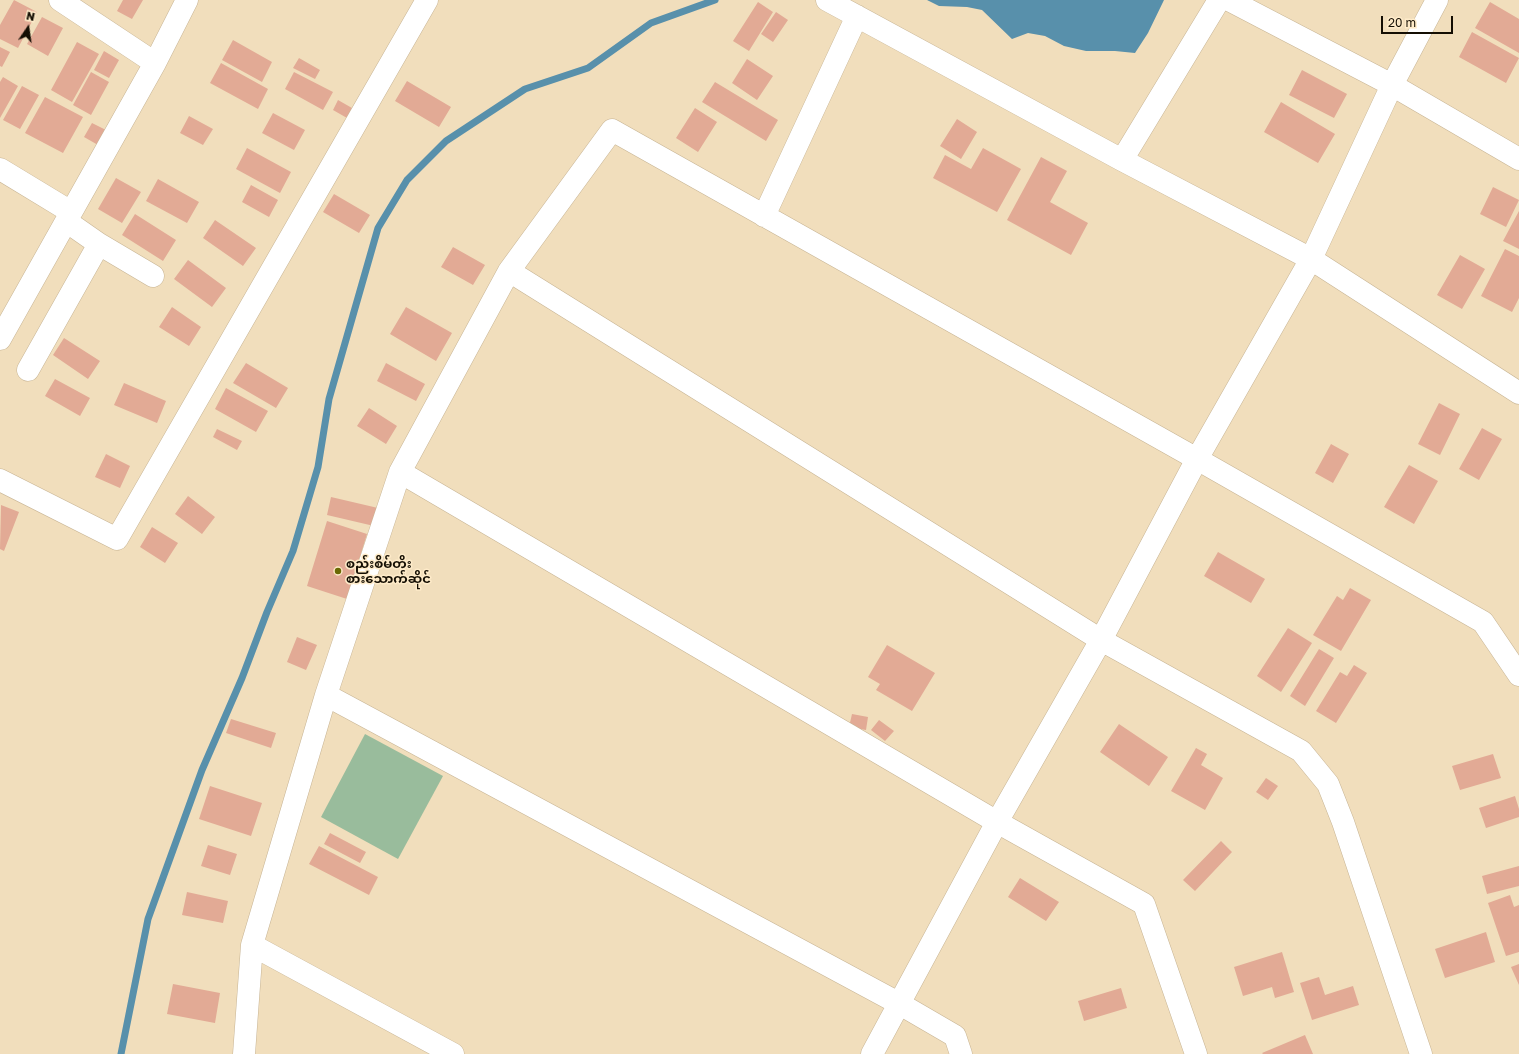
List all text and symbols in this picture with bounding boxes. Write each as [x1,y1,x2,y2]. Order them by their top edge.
north arrow [8,8,48,48]
scale bar [1383,8,1455,34]
text: N [25,9,36,23]
text: 20 m [1388,15,1416,30]
place label: စည်းစိမ်တိုး စားသောက်ဆိုင် [346,556,431,587]
marker: စည်းစိမ်တိုး စားသောက်ဆိုင် [333,566,343,576]

